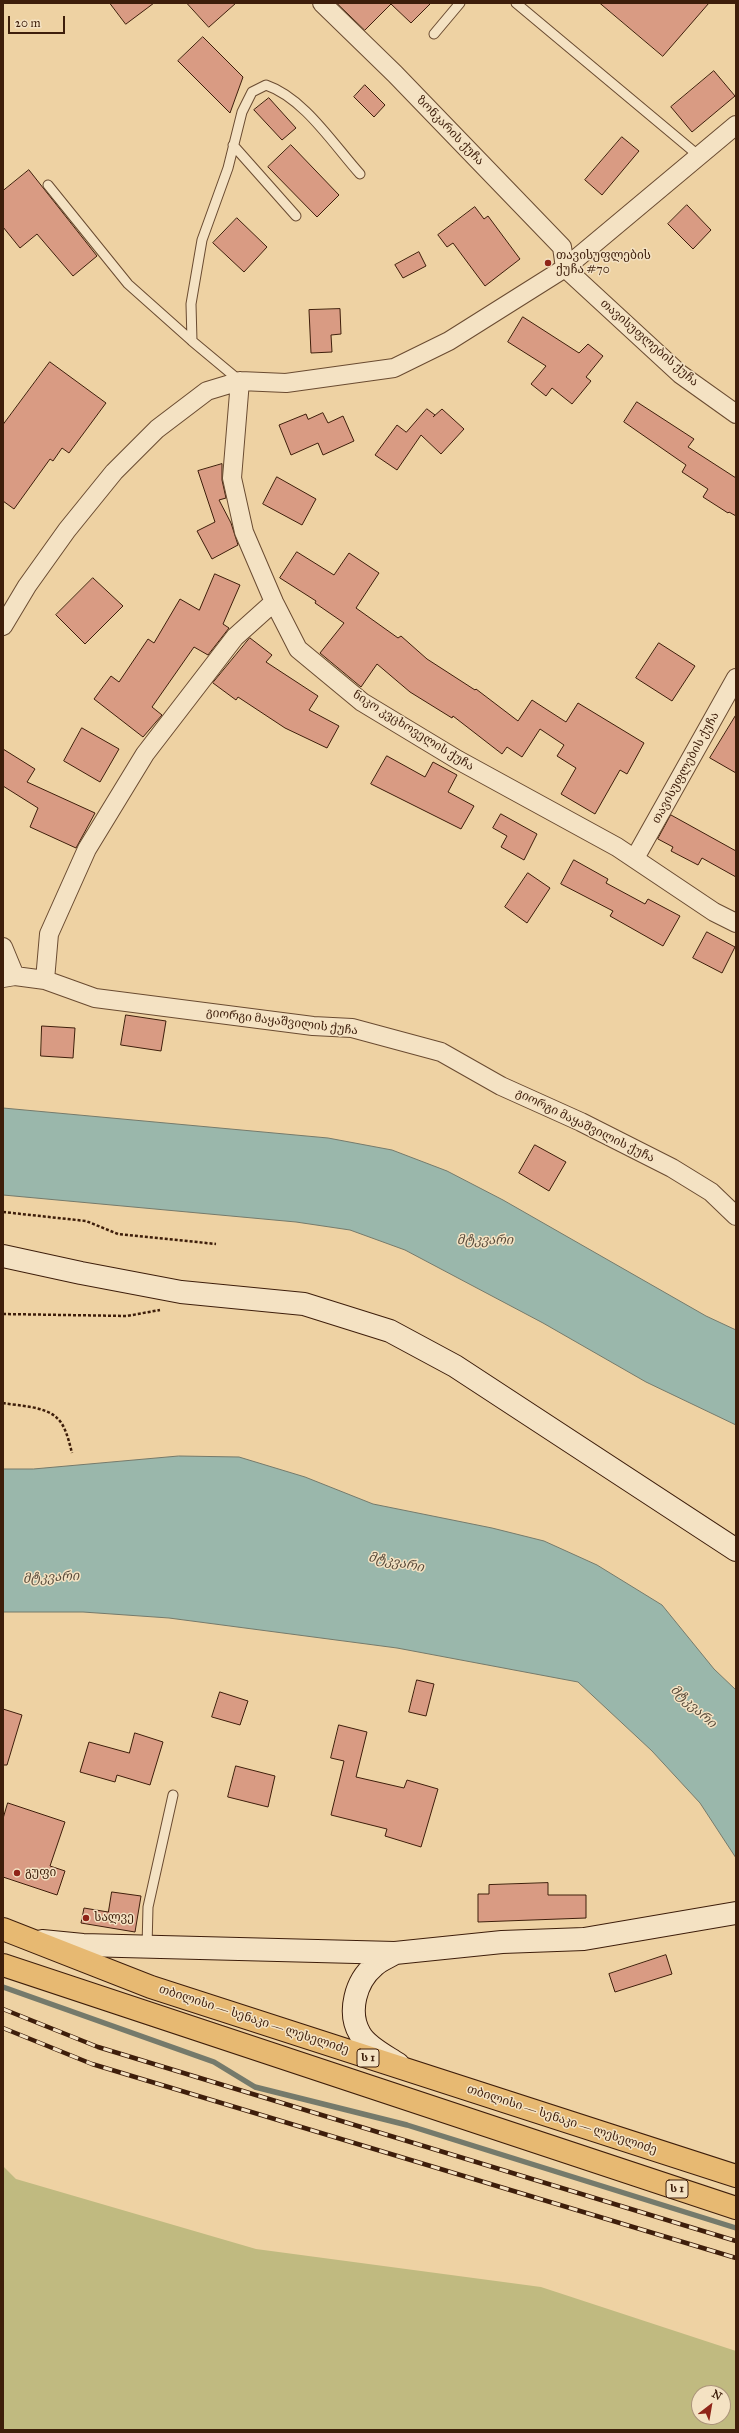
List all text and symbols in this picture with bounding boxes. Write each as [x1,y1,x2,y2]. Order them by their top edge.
scale bar [10,8,67,34]
text: 20 m [15,16,41,30]
street label: ზონკარის ქუჩა [413,93,487,169]
place label: თავისუფლების ქუჩა #70 [556,249,651,277]
marker: თავისუფლების ქუჩა #70 [543,258,553,268]
street label: თავისუფლების ქუჩა [597,296,701,390]
street label: ნიკო კვცხოველის ქუჩა [350,688,476,774]
street label: თავისუფლების ქუჩა [649,710,723,826]
street label: გიორგი მაყაშვილის ქუჩა [205,1006,359,1038]
street label: გიორგი მაყაშვილის ქუჩა [513,1086,657,1166]
water label: მტკვარი [457,1233,513,1249]
water label: მტკვარი [367,1550,425,1576]
water label: მტკვარი [22,1569,80,1587]
water label: მტკვარი [667,1682,719,1732]
place label: გუფი [25,1866,56,1880]
marker: გუფი [12,1868,22,1878]
place label: სალვე [94,1911,134,1925]
marker: სალვე [81,1913,91,1923]
street label: თბილისი — სენაკი — ლესელიძე [157,1982,351,2058]
road number: ს 1 [357,2049,379,2067]
street label: თბილისი — სენაკი — ლესელიძე [465,2082,659,2158]
road number: ს 1 [666,2180,688,2198]
north arrow [691,2385,731,2425]
text: N [710,2387,724,2403]

